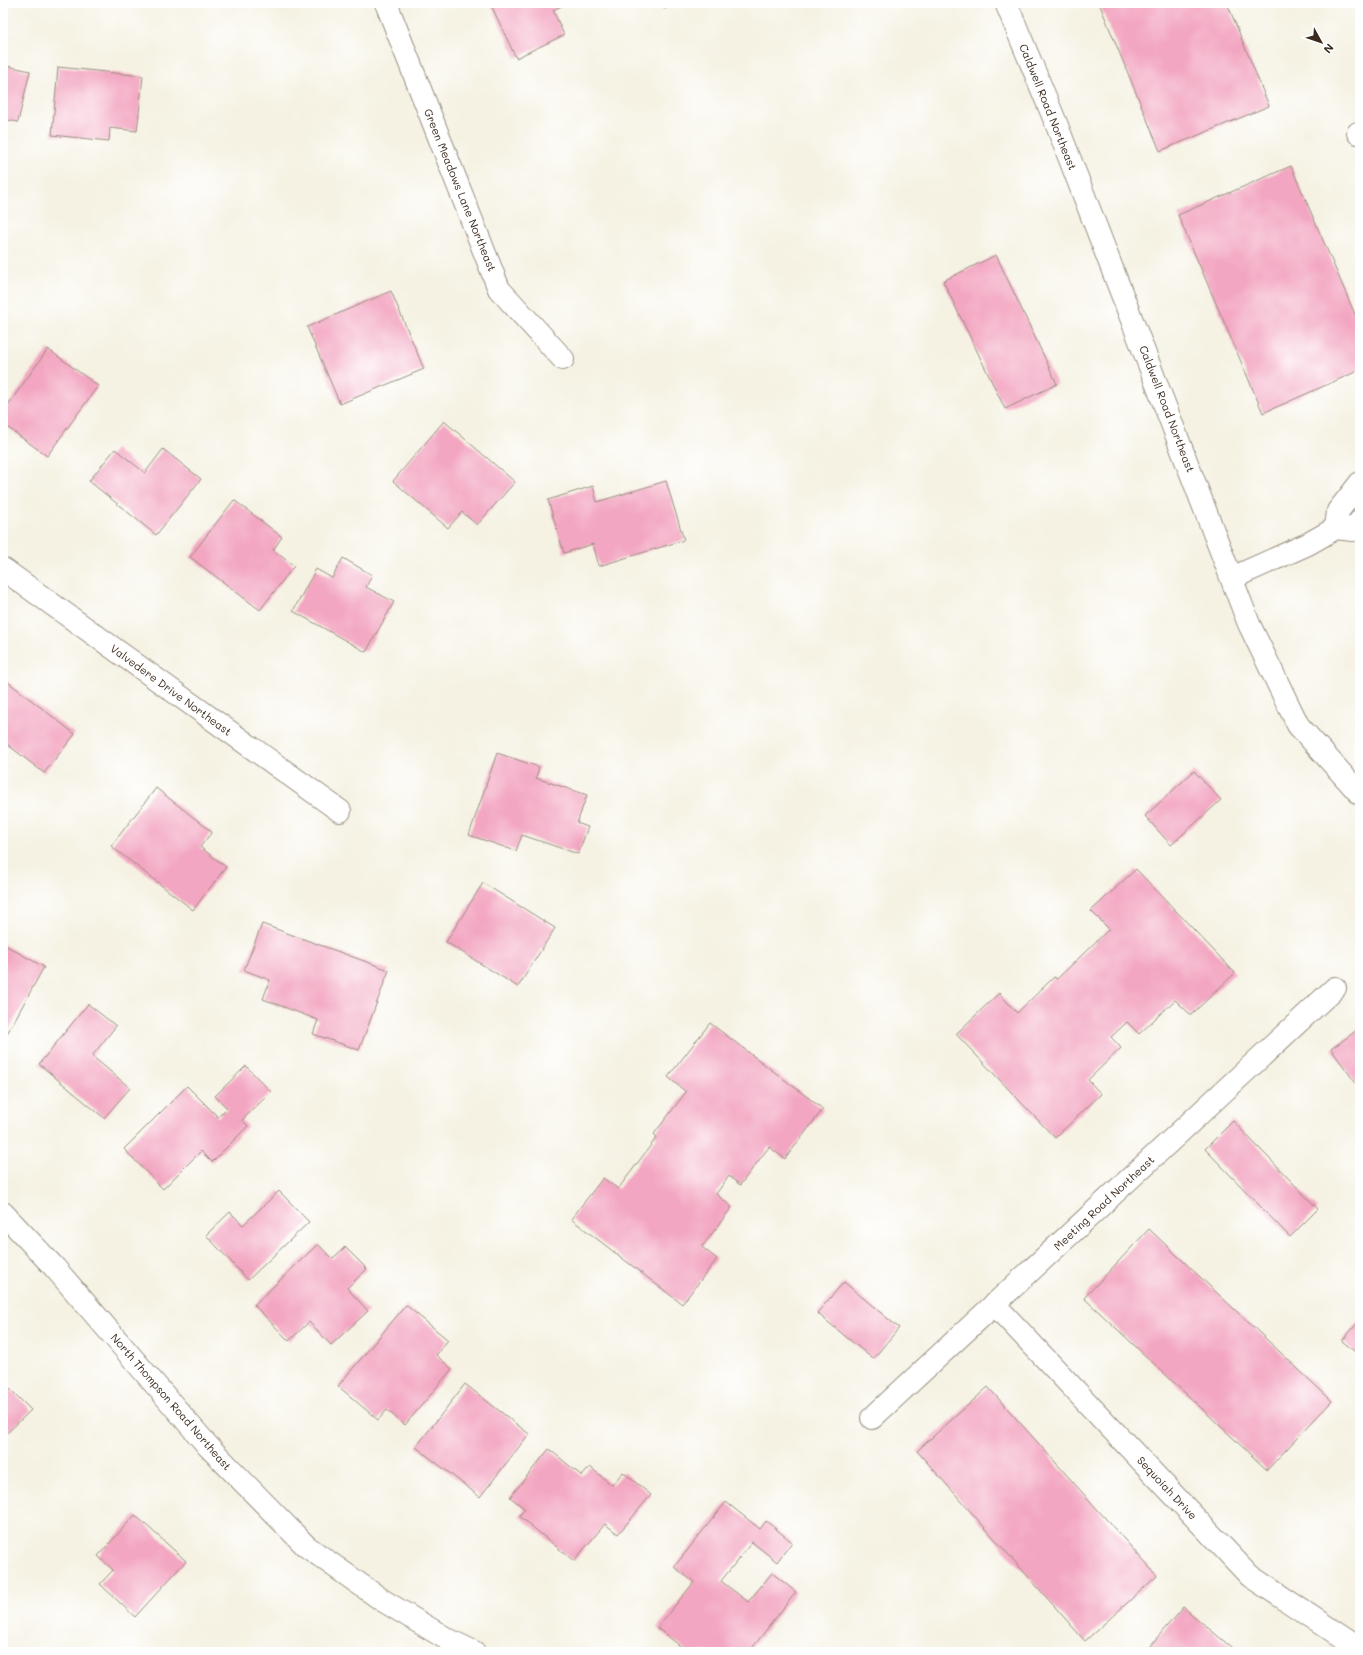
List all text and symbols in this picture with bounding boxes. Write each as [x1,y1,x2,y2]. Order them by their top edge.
north arrow [1301,22,1341,62]
text: N [1321,41,1337,57]
street label: Caldwell Road Northeast [1016,42,1081,172]
street label: Green Meadows Lane Northeast [421,106,500,274]
street label: Caldwell Road Northeast [1136,343,1199,475]
street label: Valvedere Drive Northeast [108,640,235,739]
street label: Meeting Road Northeast [1050,1152,1157,1253]
street label: North Thompson Road Northeast [108,1330,235,1473]
street label: Sequoiah Drive [1134,1453,1201,1523]

